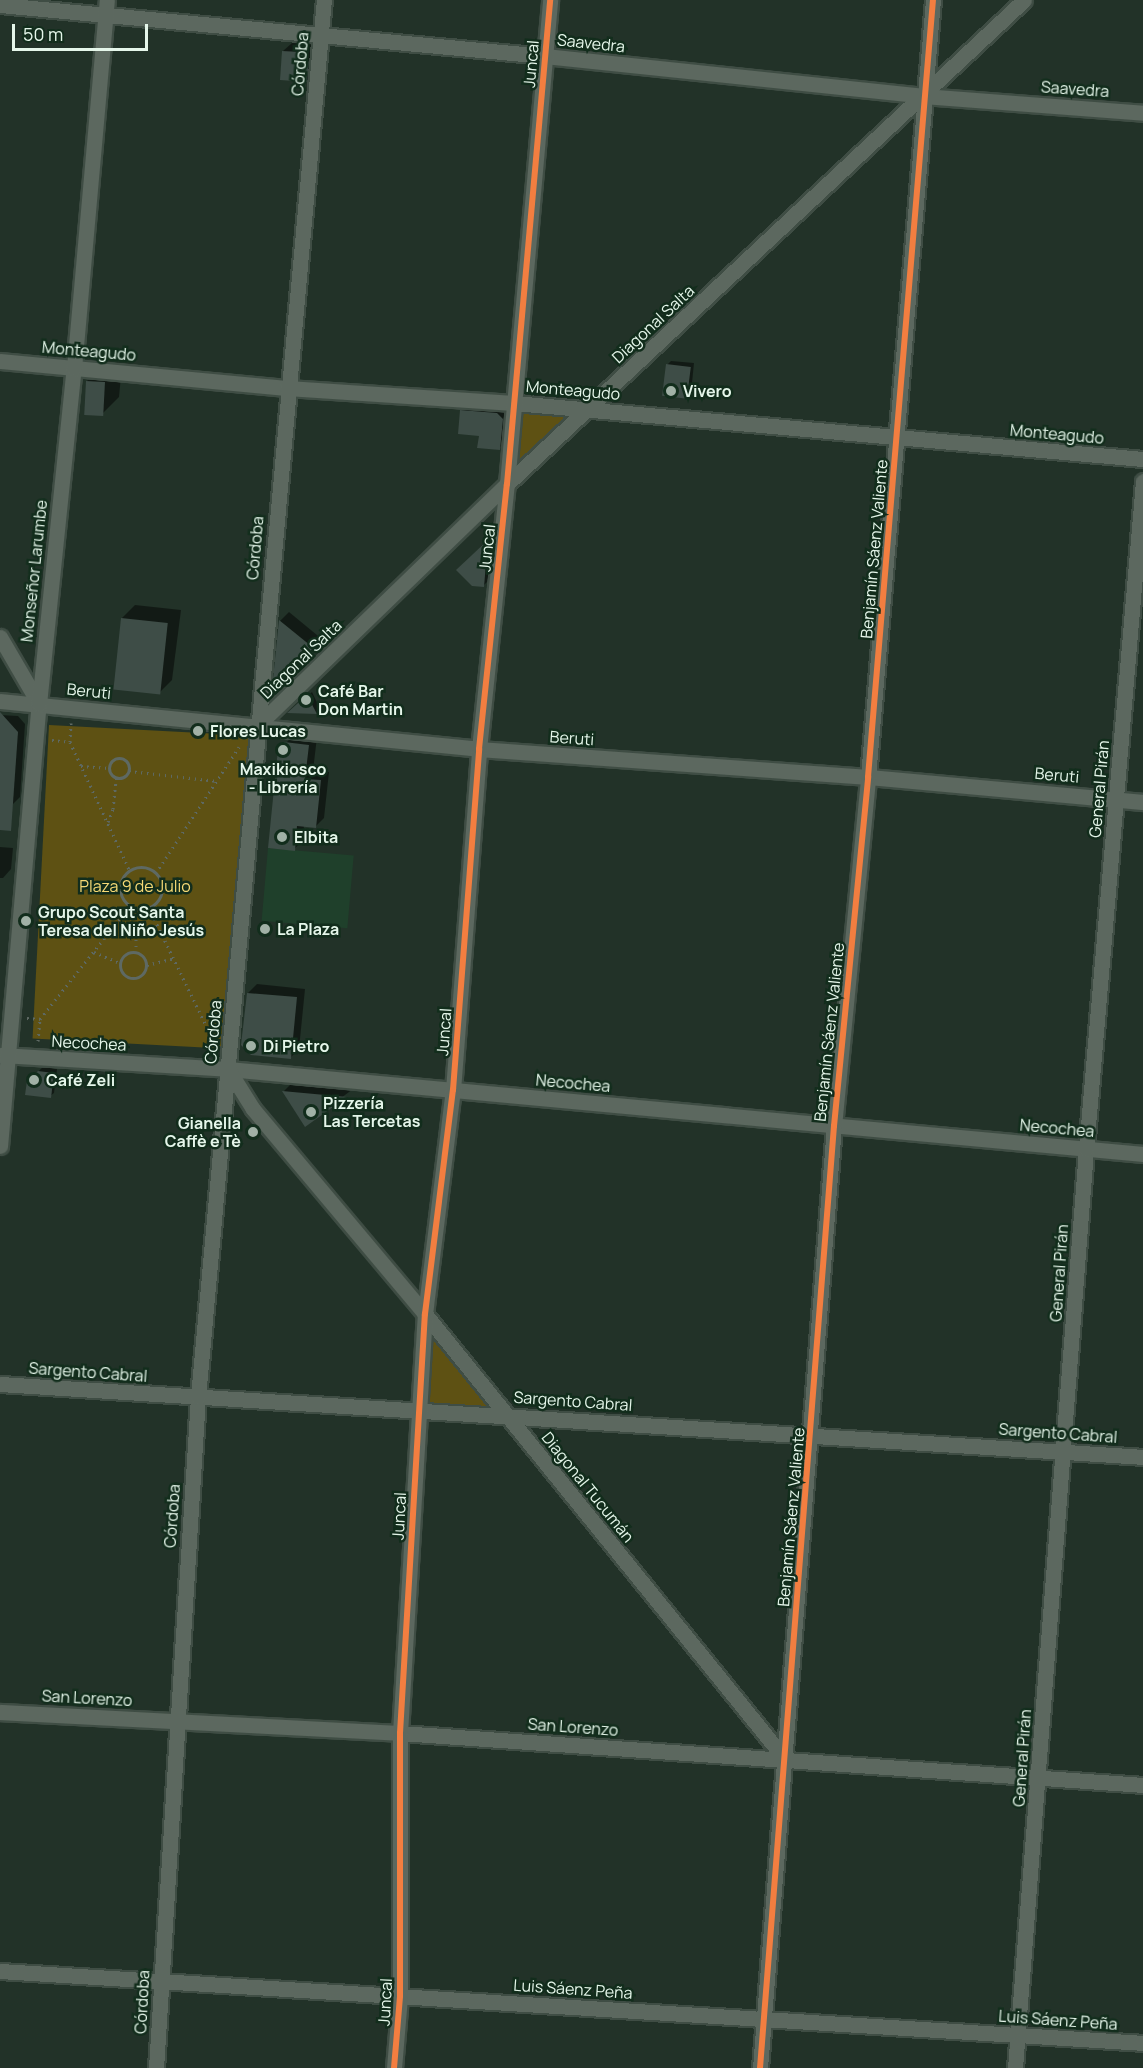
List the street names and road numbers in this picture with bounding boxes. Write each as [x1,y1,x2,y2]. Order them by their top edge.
street label: Saavedra [556,30,626,56]
street label: Córdoba [288,31,312,97]
street label: Juncal [519,39,543,89]
street label: Saavedra [1040,77,1110,101]
street label: Diagonal Salta [608,281,698,367]
street label: Monteagudo [41,337,137,365]
street label: Monteagudo [525,376,621,404]
street label: Monteagudo [1009,420,1105,448]
street label: Benjamín Sáenz Valiente [857,459,891,639]
street label: Monseñor Larumbe [17,499,51,643]
street label: Córdoba [243,515,267,581]
street label: Juncal [475,523,499,573]
street label: Diagonal Salta [256,615,346,703]
street label: Beruti [66,679,112,703]
street label: Beruti [549,727,595,749]
street label: General Pirán [1085,739,1113,839]
street label: Beruti [1034,763,1080,787]
street label: Benjamín Sáenz Valiente [810,942,848,1122]
street label: Córdoba [201,999,225,1065]
street label: Juncal [433,1007,455,1057]
street label: Necochea [51,1031,127,1055]
street label: Necochea [535,1070,611,1096]
street label: Necochea [1019,1115,1095,1141]
street label: General Pirán [1046,1224,1072,1322]
street label: Sargento Cabral [28,1358,148,1386]
street label: Sargento Cabral [513,1387,633,1415]
street label: Sargento Cabral [998,1419,1118,1447]
street label: Benjamín Sáenz Valiente [774,1427,808,1607]
street label: Diagonal Tucumán [538,1428,638,1546]
street label: Córdoba [160,1483,184,1549]
street label: Juncal [388,1492,410,1540]
street label: San Lorenzo [41,1686,133,1710]
street label: General Pirán [1009,1709,1035,1807]
street label: San Lorenzo [527,1714,619,1740]
street label: Córdoba [131,1970,153,2034]
street label: Luis Sáenz Peña [513,1975,633,2003]
street label: Juncal [374,1978,396,2026]
street label: Luis Sáenz Peña [998,2006,1118,2034]

